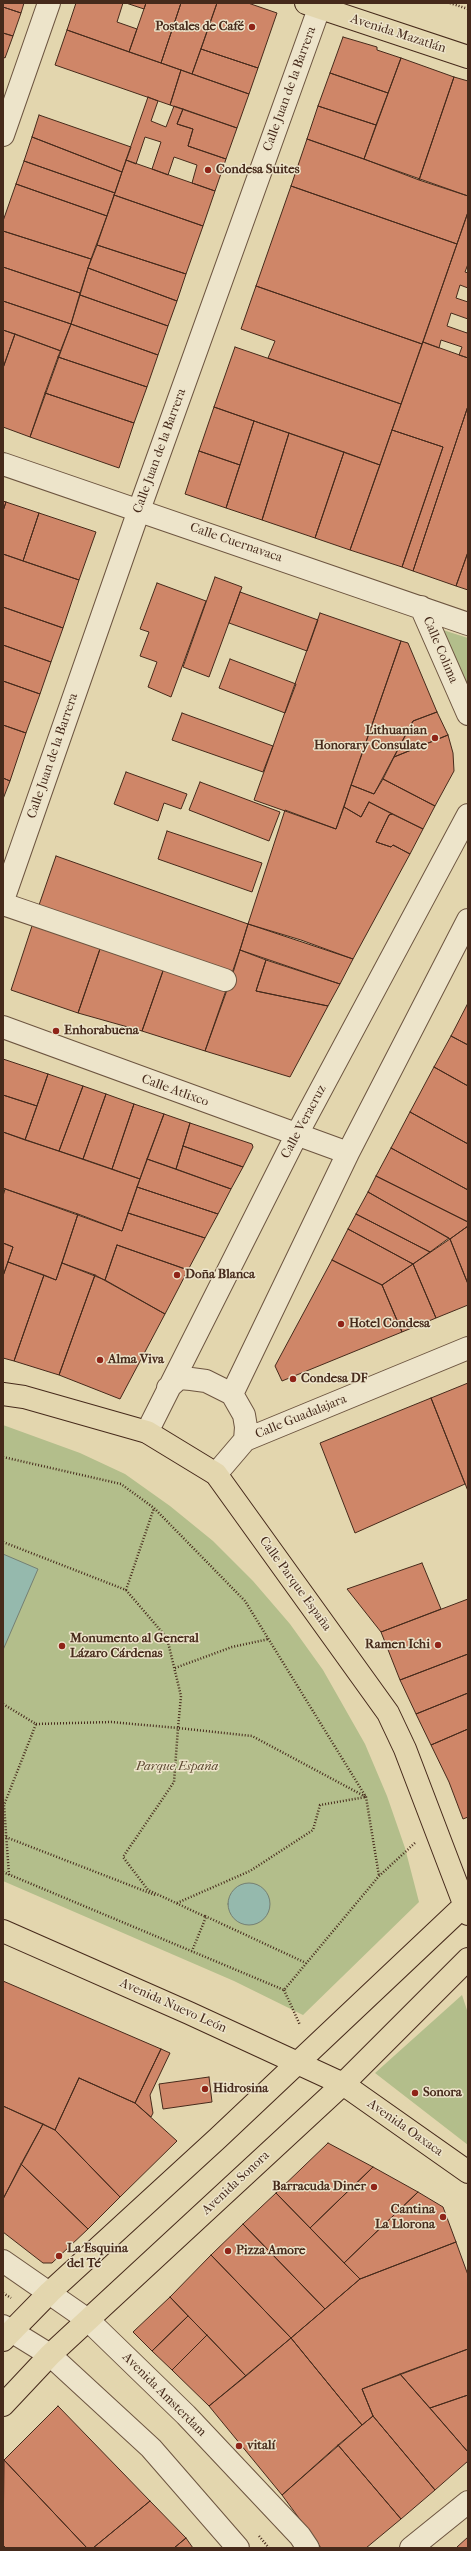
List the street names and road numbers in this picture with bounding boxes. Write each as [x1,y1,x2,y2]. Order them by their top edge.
street label: Avenida Mazatlán [348,11,448,57]
street label: Calle Juan de la Barrera [260,25,320,153]
street label: Calle Juan de la Barrera [130,387,190,515]
street label: Calle Cuernavaca [188,520,284,566]
street label: Calle Colima [419,614,461,686]
street label: Calle Juan de la Barrera [24,691,82,821]
street label: Calle Atlixco [139,1072,211,1110]
street label: Calle Veracruz [278,1082,330,1162]
street label: Calle Guadalajara [253,1392,349,1442]
street label: Calle Parque España [256,1534,334,1634]
street label: Avenida Nuevo León [117,1975,229,2037]
street label: Avenida Oaxaca [364,2096,446,2160]
street label: Avenida Sonora [199,2148,273,2218]
street label: Avenida Amsterdam [119,2350,209,2440]

